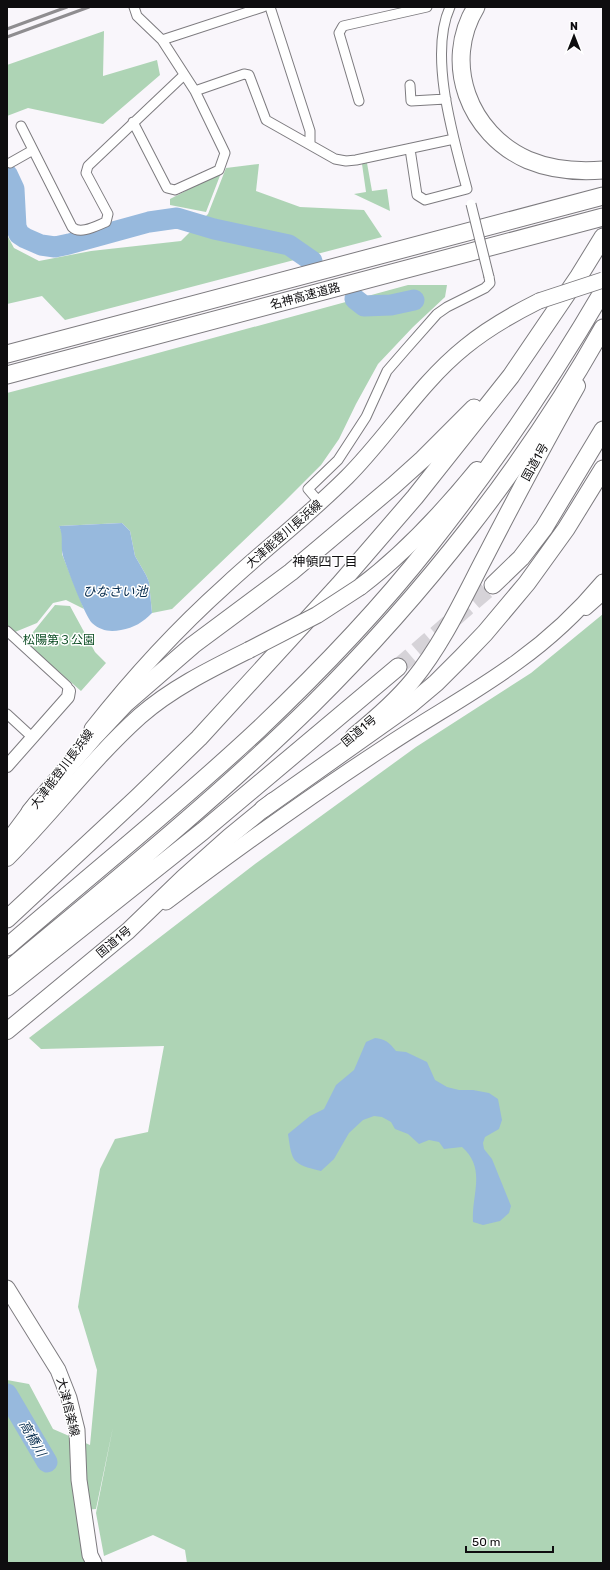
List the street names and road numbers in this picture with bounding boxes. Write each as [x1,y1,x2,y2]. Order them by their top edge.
street label: 名神高速道路 [268,280,342,312]
street label: 国道1号 [519,441,551,483]
street label: 大津能登川長浜線 [243,497,325,571]
street label: 国道1号 [339,712,379,750]
street label: 大津能登川長浜線 [28,726,96,812]
street label: 国道1号 [94,923,134,961]
street label: 大津信楽線 [54,1376,82,1438]

